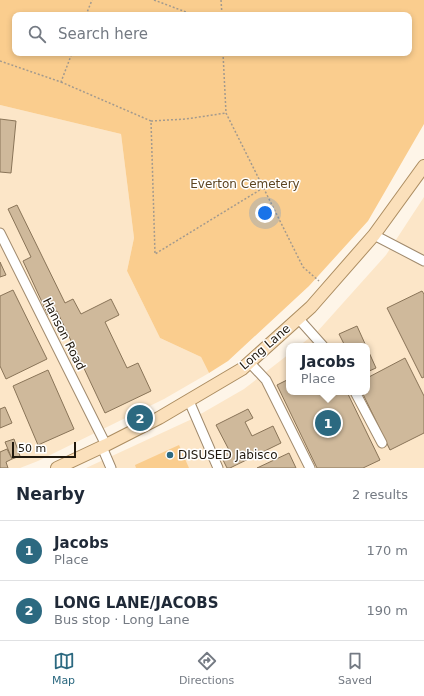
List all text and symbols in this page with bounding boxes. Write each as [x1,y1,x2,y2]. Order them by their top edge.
search box [12,12,412,56]
icon: search [26,23,48,45]
text: Search here [58,25,148,43]
park label: Everton Cemetery [190,177,300,191]
your location [255,203,275,223]
street label: Hanson Road [40,296,88,372]
street label: Long Lane [237,321,293,373]
popup [286,343,370,395]
text: Jacobs [301,353,355,371]
text: Place [301,371,335,386]
pin: 2 [127,403,153,433]
pin: 1 [315,408,341,438]
scale bar [12,440,76,459]
text: 50 m [18,442,46,455]
place label: DISUSED Jabisco [178,448,277,462]
marker: DISUSED Jabisco [165,450,175,460]
text: Nearby [16,484,85,504]
text: 2 results [352,487,408,502]
text: Jacobs [54,534,109,552]
text: 1 [24,543,34,558]
text: 170 m [366,543,408,558]
text: Place [54,552,89,567]
text: LONG LANE/JACOBS [54,594,219,612]
text: 2 [24,603,34,618]
text: 190 m [366,603,408,618]
text: Bus stop · Long Lane [54,612,190,627]
tab: Map [52,650,75,687]
tab: Directions [179,650,234,687]
tab: Saved [338,650,372,687]

